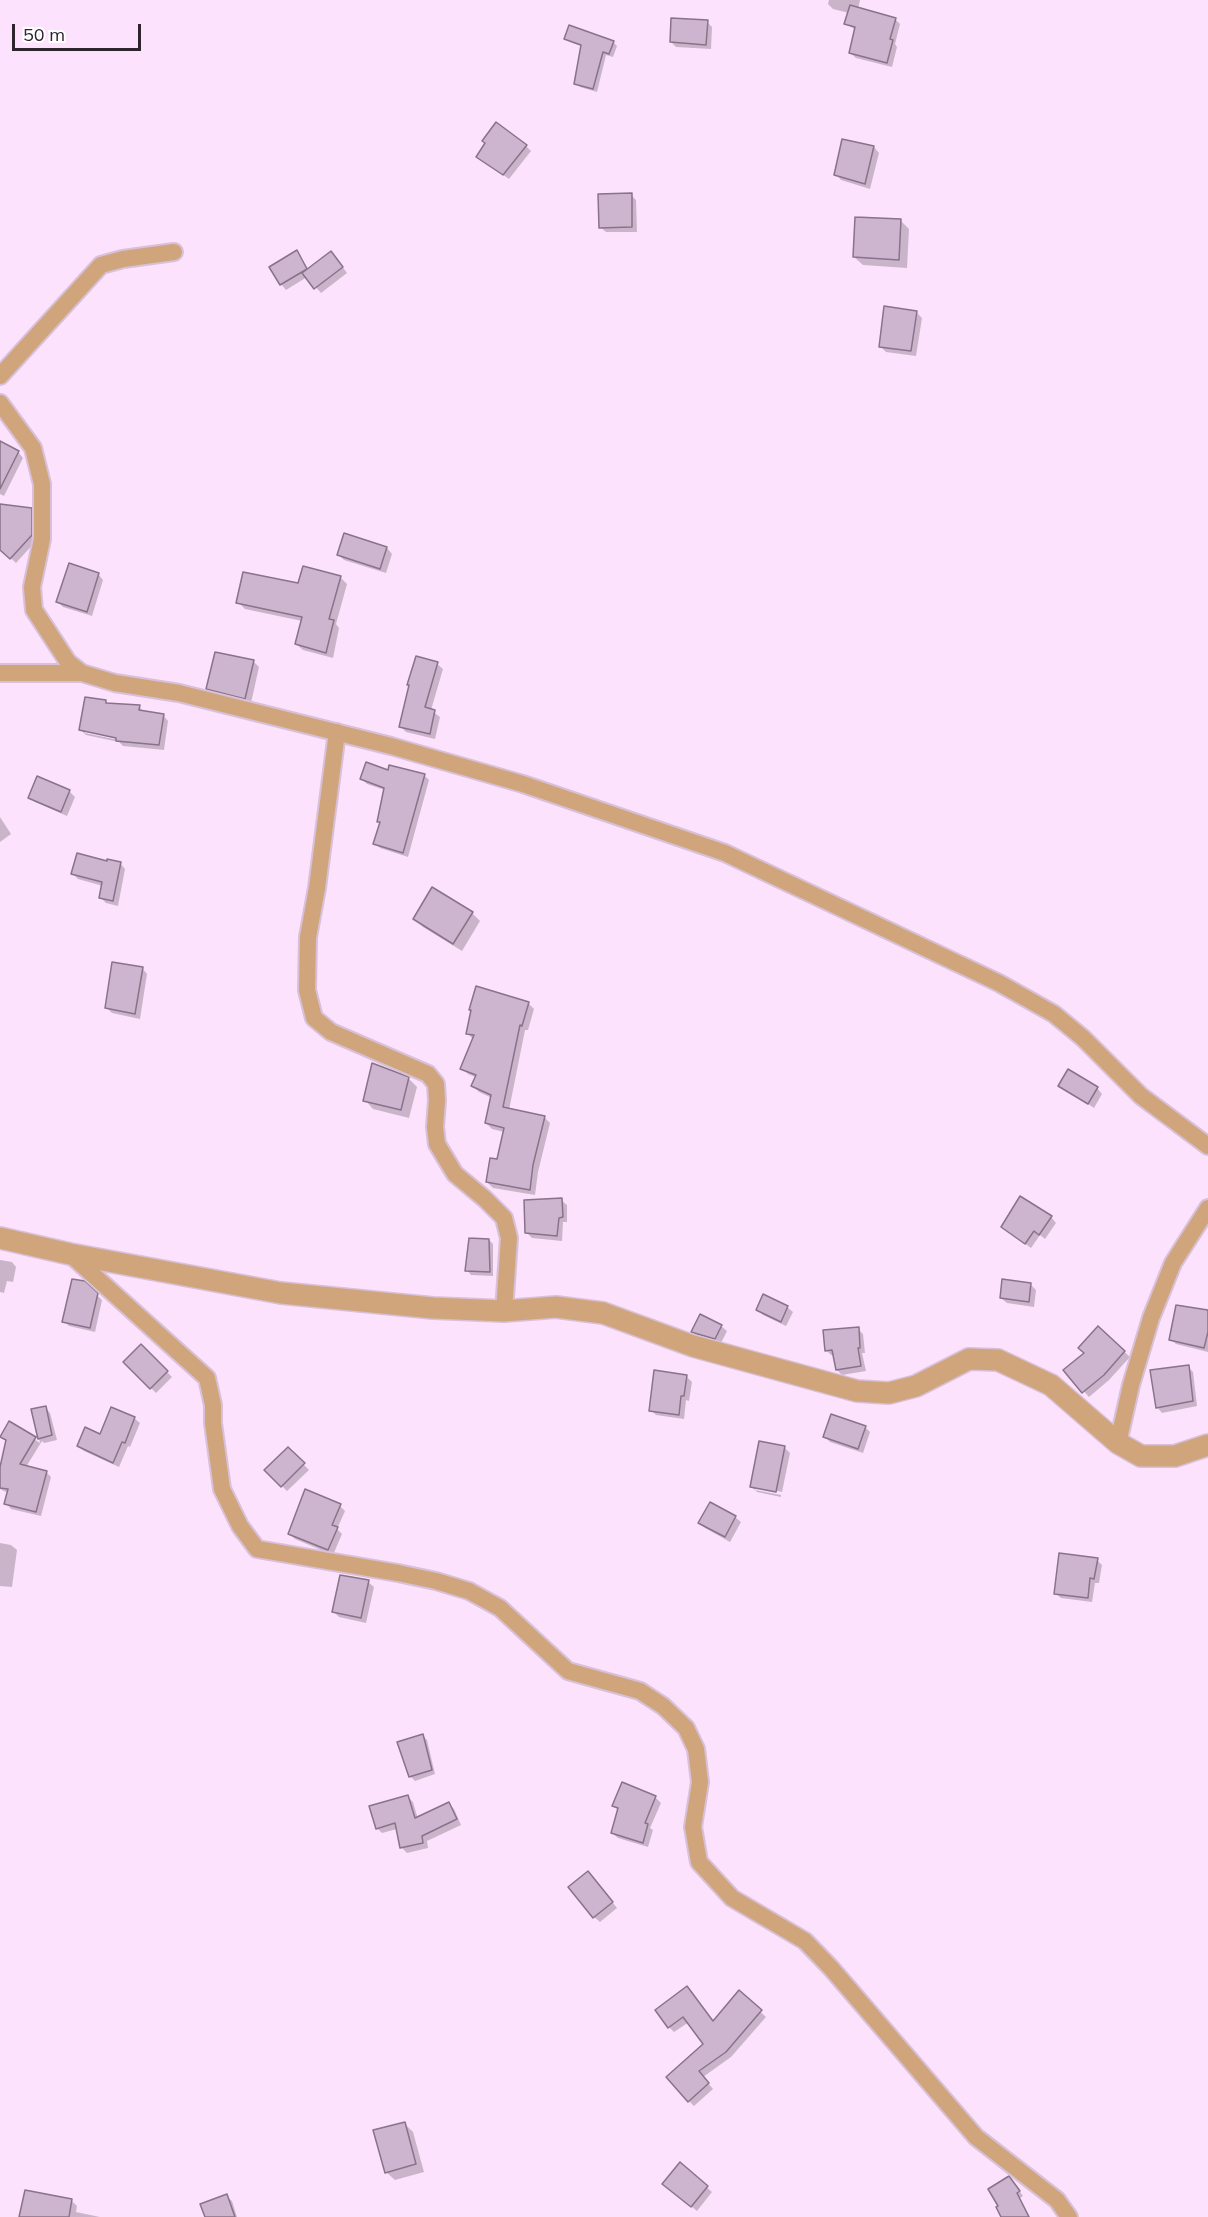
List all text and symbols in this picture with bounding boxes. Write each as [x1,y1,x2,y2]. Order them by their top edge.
scale bar [15,12,144,50]
text: 50 m [23,23,65,46]

